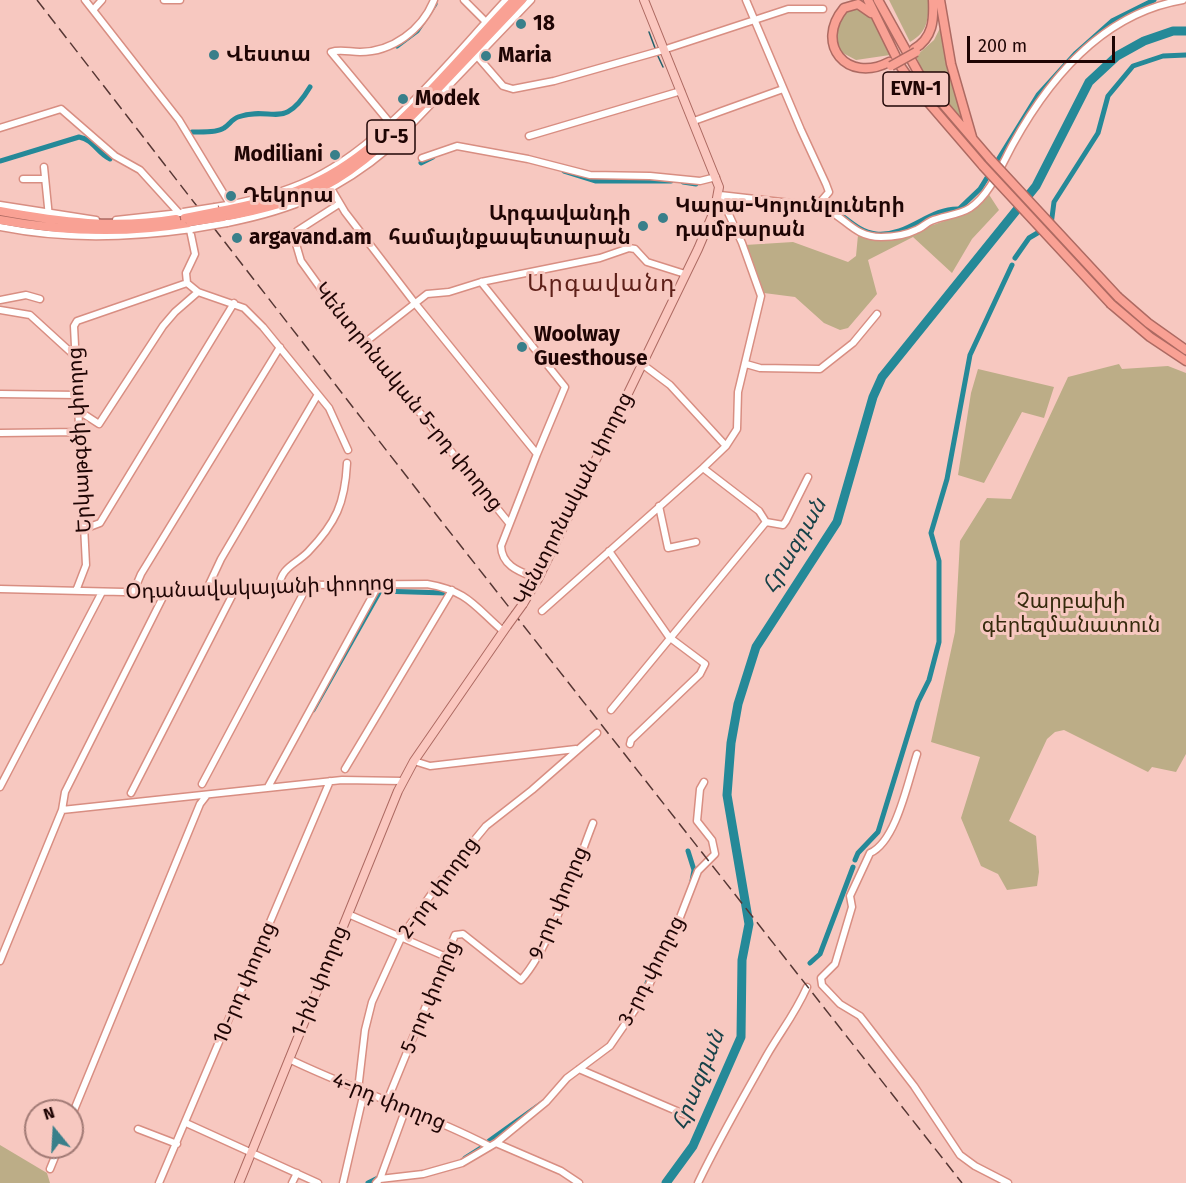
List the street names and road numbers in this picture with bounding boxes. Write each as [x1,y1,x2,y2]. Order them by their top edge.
road number: EVN-1 [883,72,949,106]
road number: Մ-5 [367,120,415,154]
street label: Կենտրոնական 5-րդ փողոց [308,278,508,516]
street label: Երկաթգծի փողոց [63,346,97,534]
street label: Կենտրոնական փողոց [509,388,639,610]
street label: Օդանավակայանի փողոց [125,571,395,605]
street label: 2-րդ փողոց [394,832,484,944]
street label: 9-րդ փողոց [524,843,594,963]
street label: 3-րդ փողոց [614,912,690,1030]
street label: 10-րդ փողոց [208,918,282,1048]
street label: 1-ին փողոց [286,922,354,1040]
street label: 5-րդ փողոց [396,937,466,1057]
street label: 4-րդ փողոց [328,1068,450,1136]

